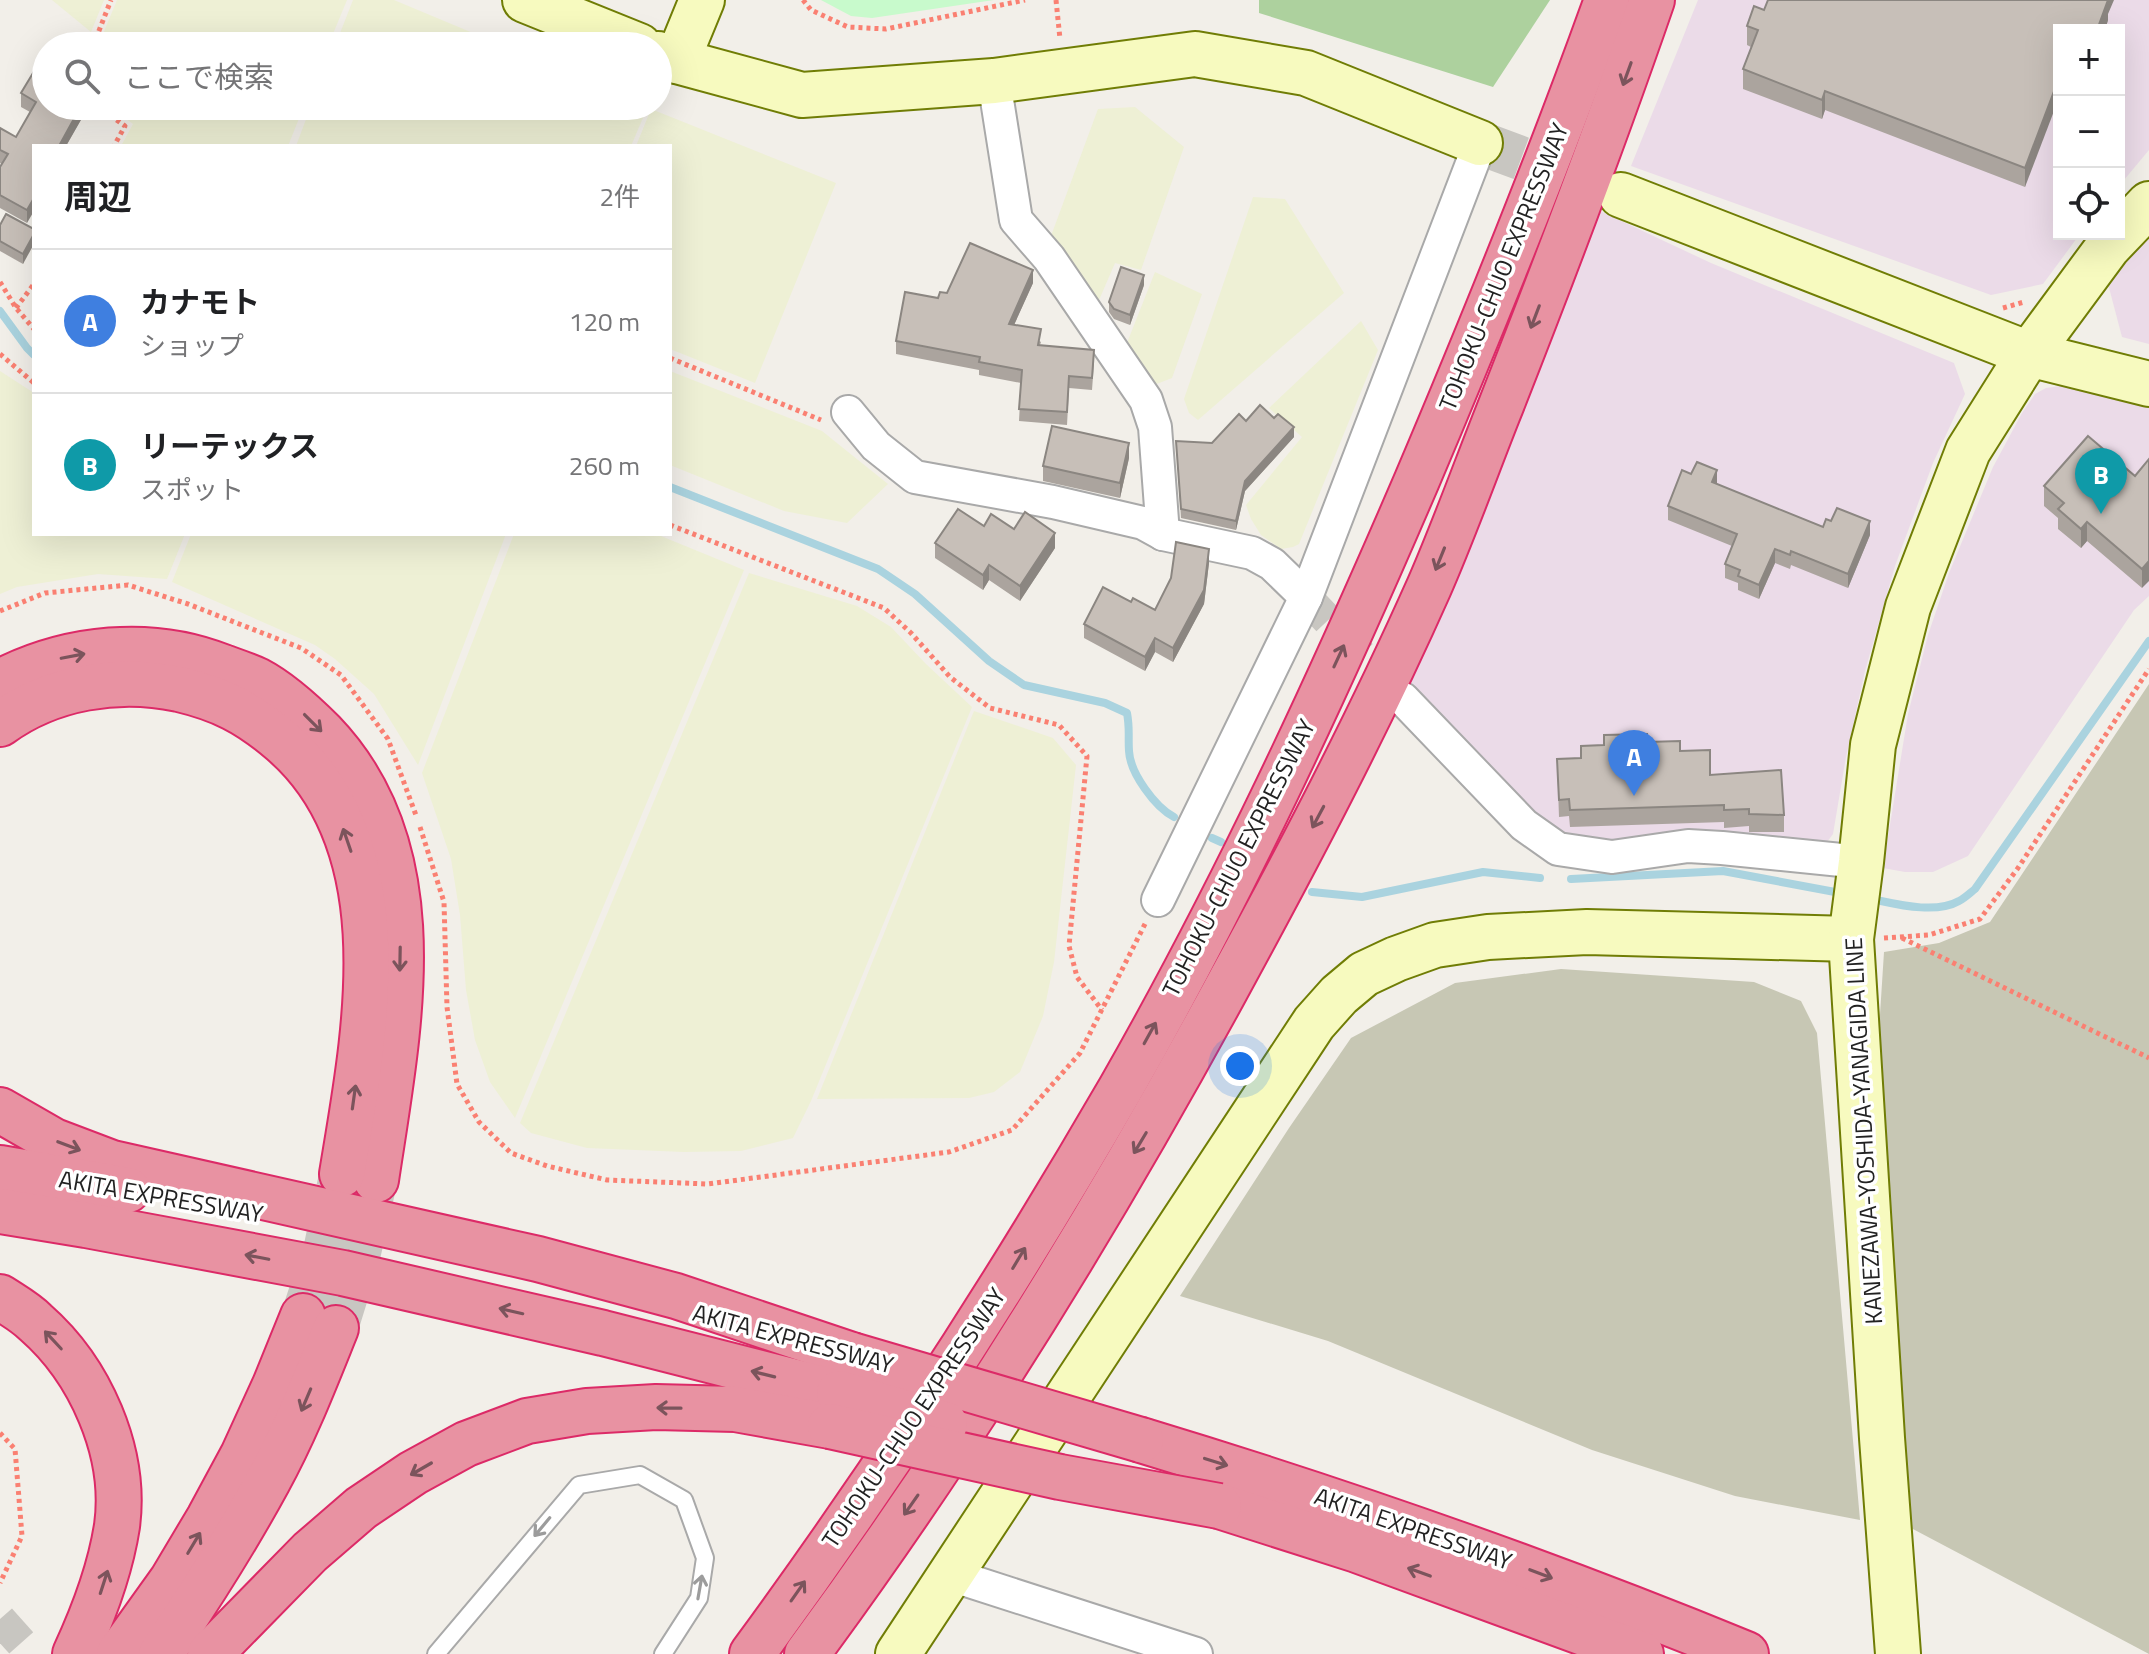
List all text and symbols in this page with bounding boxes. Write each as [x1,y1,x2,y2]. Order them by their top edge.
map controls [2053,24,2125,240]
button: + [2053,24,2125,96]
search box [32,32,672,120]
icon: search [60,54,104,98]
text: ここで検索 [124,54,274,100]
one-way arrow [1618,61,1633,86]
button: − [2053,96,2125,168]
street label: TOHOKU-CHUO EXPRESSWAY [1429,117,1577,416]
button: locate [2053,168,2125,240]
text: 周辺 [64,170,132,222]
text: 2件 [599,177,640,216]
text: カナモト [140,279,260,325]
text: A [82,302,98,341]
text: 120 m [569,302,640,341]
one-way arrow [1527,304,1541,329]
text: ショップ [140,326,244,365]
text: リーテックス [140,423,319,469]
text: B [82,446,98,485]
text: 260 m [569,446,640,485]
pin: B [2075,448,2127,514]
text: スポット [140,470,244,509]
one-way arrow [1432,546,1446,571]
one-way arrow [1332,644,1347,668]
one-way arrow [60,648,85,663]
street label: TOHOKU-CHUO EXPRESSWAY [1152,712,1324,1003]
one-way arrow [303,713,322,733]
pin: A [1608,730,1660,796]
one-way arrow [1309,804,1325,828]
one-way arrow [339,828,354,853]
street label: KANEZAWA-YOSHIDA-YANAGIDA LINE [1835,937,1891,1325]
one-way arrow [393,945,408,972]
one-way arrow [1143,1022,1158,1046]
your location [1220,1046,1260,1086]
one-way arrow [347,1085,362,1110]
one-way arrow [1131,1131,1147,1154]
one-way arrow [56,1140,81,1154]
street label: AKITA EXPRESSWAY [56,1160,266,1232]
one-way arrow [1011,1247,1027,1270]
one-way arrow [245,1248,270,1263]
street label: TOHOKU-CHUO EXPRESSWAY [812,1280,1014,1555]
street label: AKITA EXPRESSWAY [689,1294,898,1382]
one-way arrow [499,1303,524,1318]
one-way arrow [44,1331,62,1351]
one-way arrow [751,1366,777,1381]
one-way arrow [298,1387,313,1412]
one-way arrow [656,1400,683,1415]
one-way arrow [1202,1455,1228,1470]
one-way arrow [410,1461,433,1477]
street label: AKITA EXPRESSWAY [1310,1477,1517,1579]
one-way arrow [903,1494,919,1516]
one-way arrow [533,1516,551,1537]
one-way arrow [186,1532,202,1555]
one-way arrow [1408,1564,1432,1578]
one-way arrow [1528,1568,1553,1583]
one-way arrow [97,1569,112,1594]
one-way arrow [694,1574,709,1600]
one-way arrow [789,1581,806,1602]

